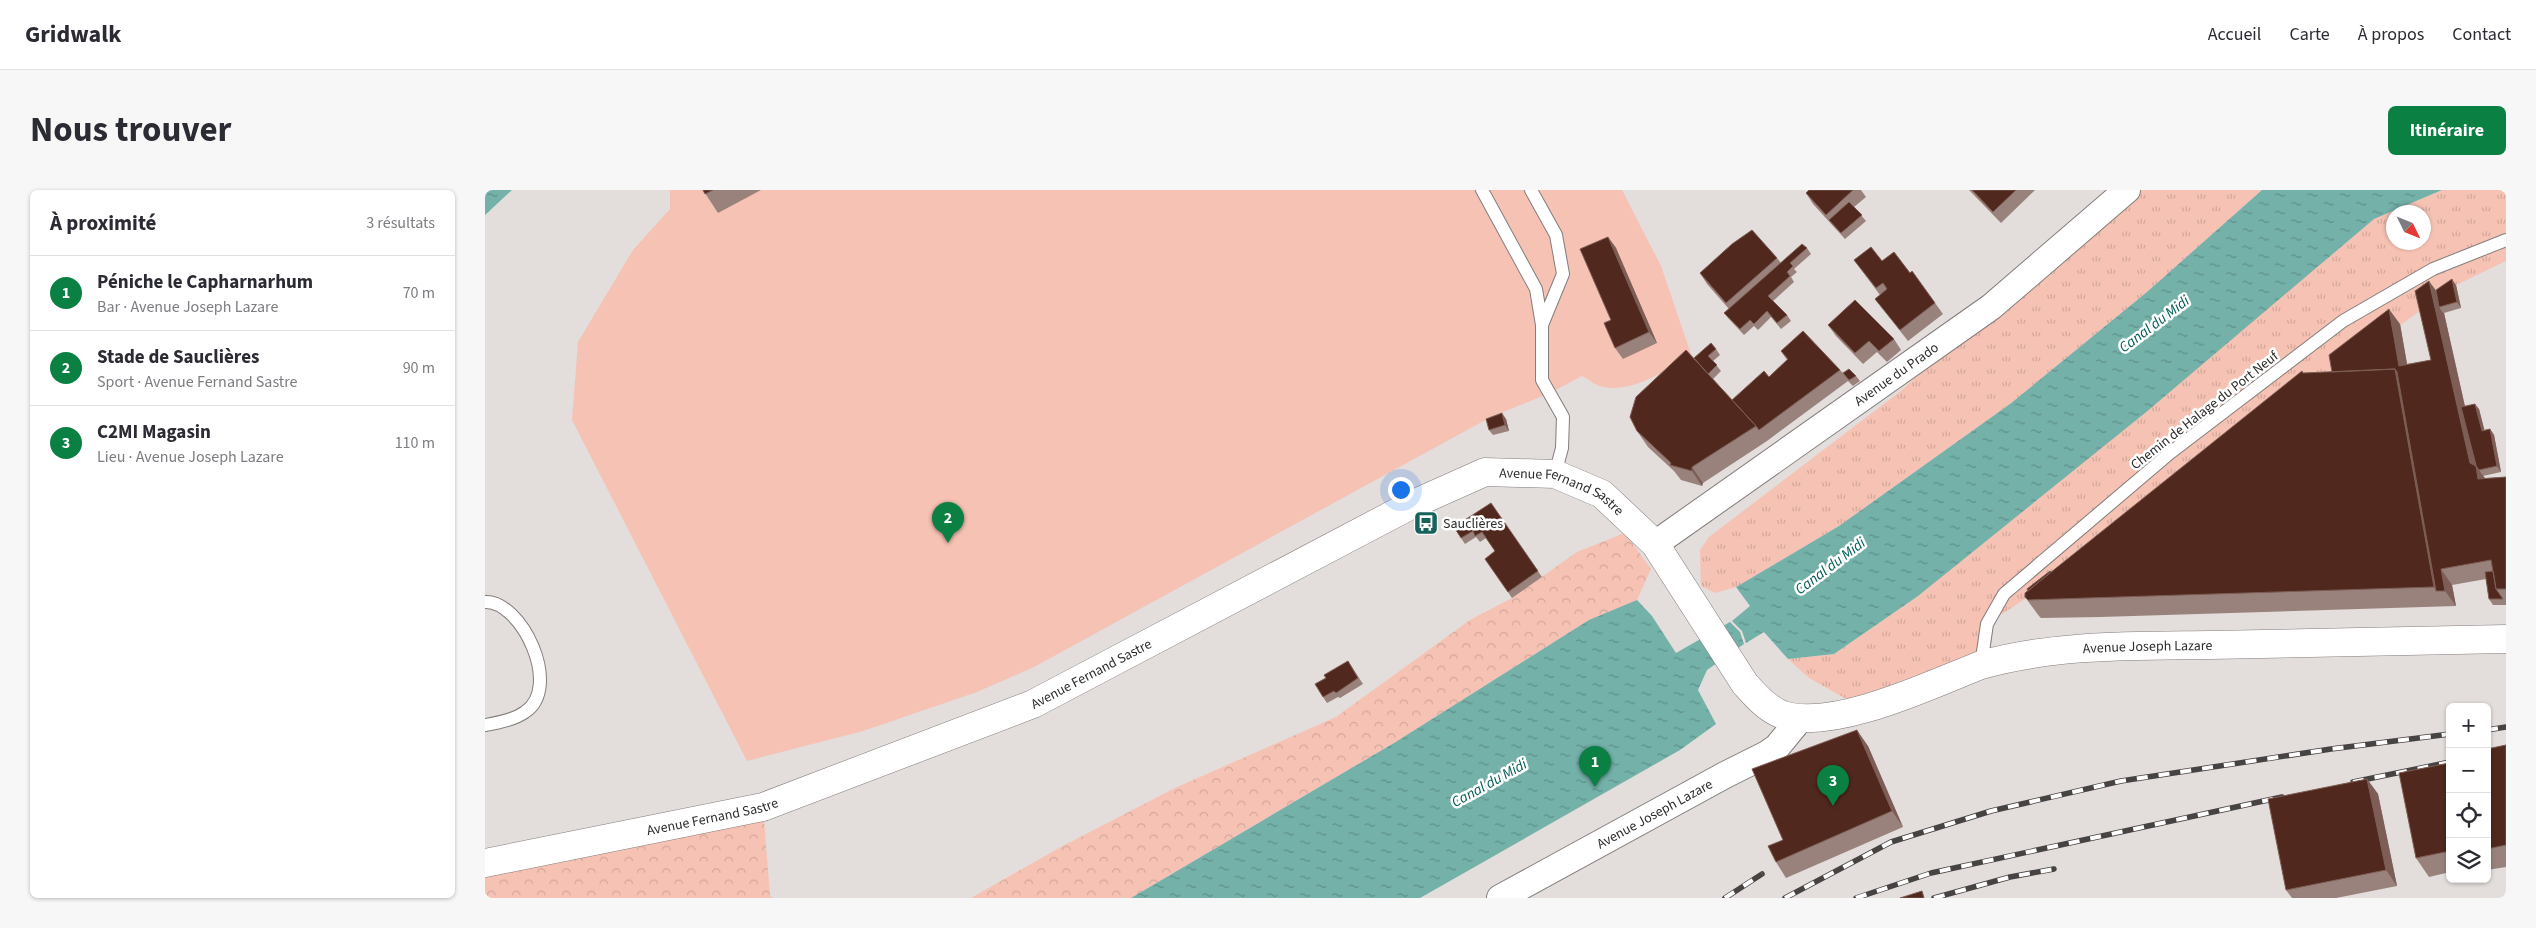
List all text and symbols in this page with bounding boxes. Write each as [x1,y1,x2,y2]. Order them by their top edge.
text: Gridwalk [25,17,121,52]
text: Accueil [2208,22,2261,47]
text: Carte [2289,22,2330,47]
text: À propos [2358,22,2424,47]
text: Contact [2452,22,2511,47]
text: Nous trouver [30,105,231,155]
button: Itinéraire [2388,106,2506,155]
north arrow [2386,205,2431,250]
text: À proximité [50,208,156,238]
text: 3 résultats [366,212,435,234]
text: Péniche le Capharnarhum [97,269,313,296]
text: 1 [62,282,70,304]
text: 70 m [403,282,435,304]
water label: Canal du Midi [2115,291,2194,358]
text: Bar · Avenue Joseph Lazare [97,296,278,318]
street label: Avenue du Prado [1850,338,1943,412]
text: Stade de Sauclières [97,344,259,371]
street label: Chemin de Halage du Port Neuf [2127,346,2283,475]
text: 2 [62,357,70,379]
text: 90 m [403,357,435,379]
text: Sport · Avenue Fernand Sastre [97,371,298,393]
text: C2MI Magasin [97,419,211,446]
text: 3 [62,432,70,454]
text: 110 m [395,432,435,454]
text: Lieu · Avenue Joseph Lazare [97,446,284,468]
street label: Avenue Fernand Sastre [1499,463,1628,521]
your location [1388,477,1414,503]
pin: 2 [932,502,964,543]
bus stop icon: Sauclières [1413,510,1439,536]
place label: Sauclières [1443,514,1503,534]
water label: Canal du Midi [1791,533,1870,600]
street label: Avenue Fernand Sastre [1027,634,1155,714]
street label: Avenue Joseph Lazare [2082,636,2212,659]
map controls [2446,703,2491,883]
button: + [2446,703,2491,748]
pin: 1 [1579,746,1611,787]
button: − [2446,748,2491,793]
water label: Canal du Midi [1448,754,1531,813]
pin: 3 [1817,765,1849,806]
street label: Avenue Joseph Lazare [1593,775,1717,854]
street label: Avenue Fernand Sastre [645,793,781,841]
button: locate [2446,793,2491,838]
button: layers [2446,838,2491,883]

